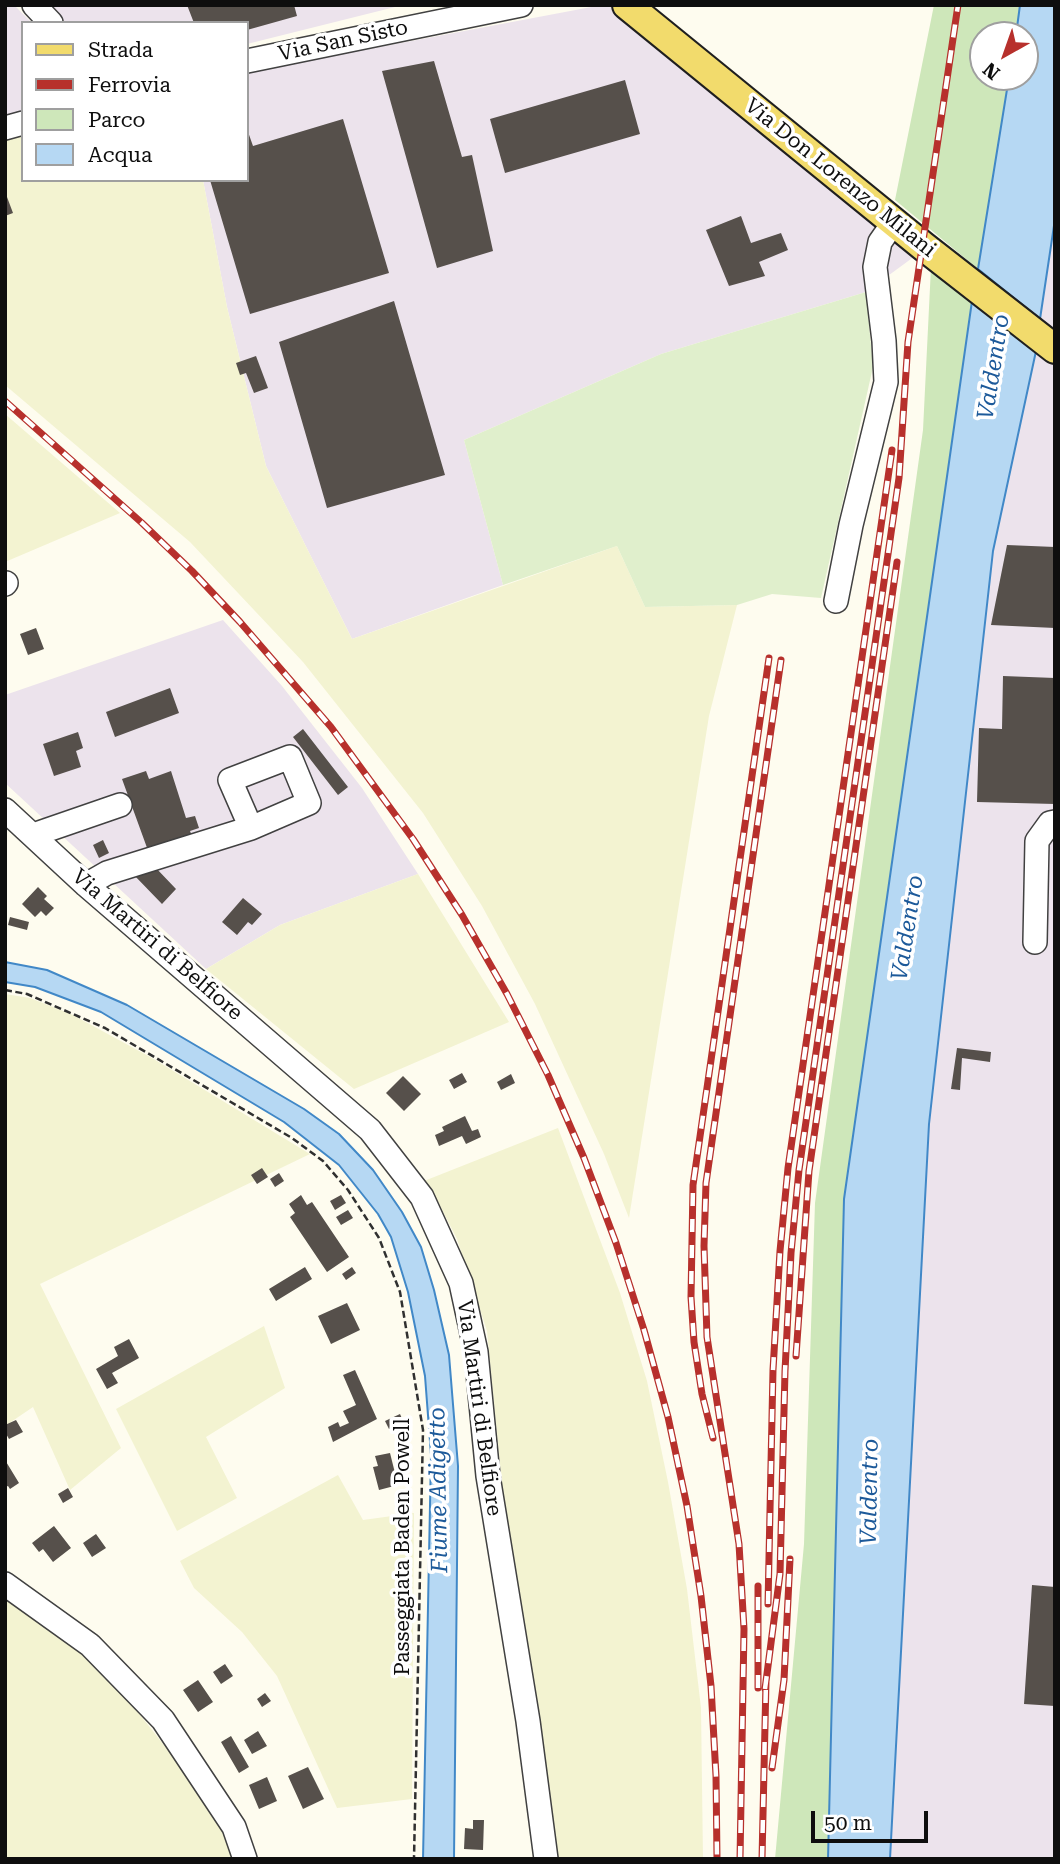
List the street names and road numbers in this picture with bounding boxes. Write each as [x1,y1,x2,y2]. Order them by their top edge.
street label: Via San Sisto [276,15,410,67]
street label: Via Don Lorenzo Milani [739,93,941,263]
street label: Via Martiri di Belfiore [67,864,247,1026]
street label: Via Martiri di Belfiore [451,1298,507,1518]
street label: Passeggiata Baden Powell [390,1418,416,1676]

